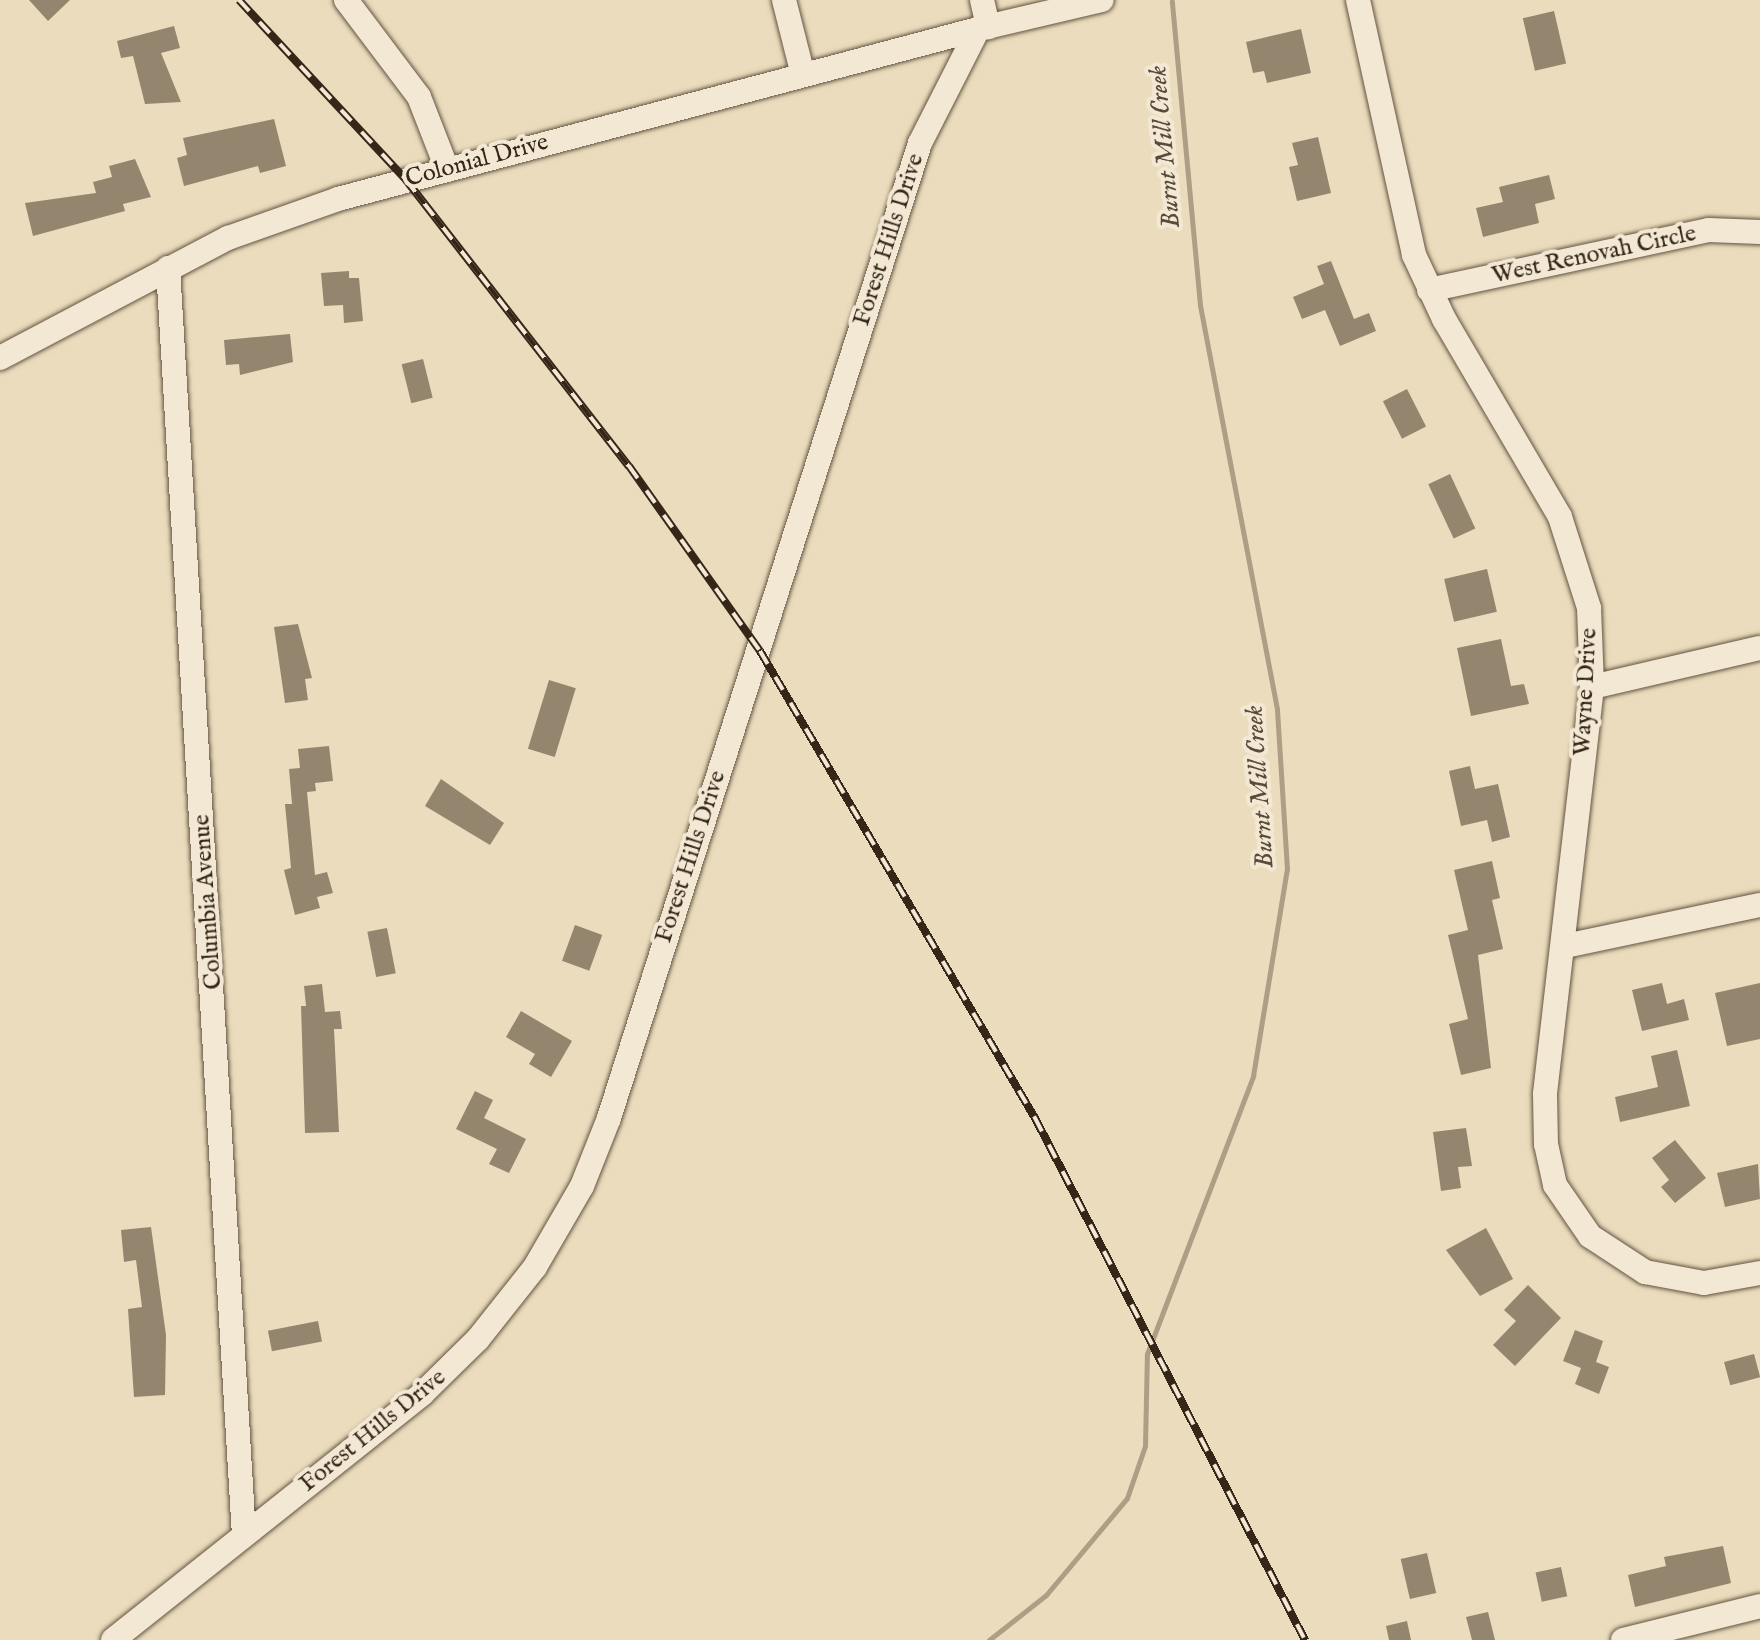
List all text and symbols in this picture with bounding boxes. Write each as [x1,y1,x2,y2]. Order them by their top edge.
water label: Burnt Mill Creek [1142,64,1188,230]
street label: Colonial Drive [402,128,552,194]
street label: Forest Hills Drive [848,150,930,330]
street label: West Renovah Circle [1489,219,1699,291]
street label: Wayne Drive [1568,627,1604,757]
water label: Burnt Mill Creek [1239,705,1281,869]
street label: Forest Hills Drive [650,767,732,947]
street label: Columbia Avenue [188,813,228,991]
street label: Forest Hills Drive [294,1363,452,1499]

